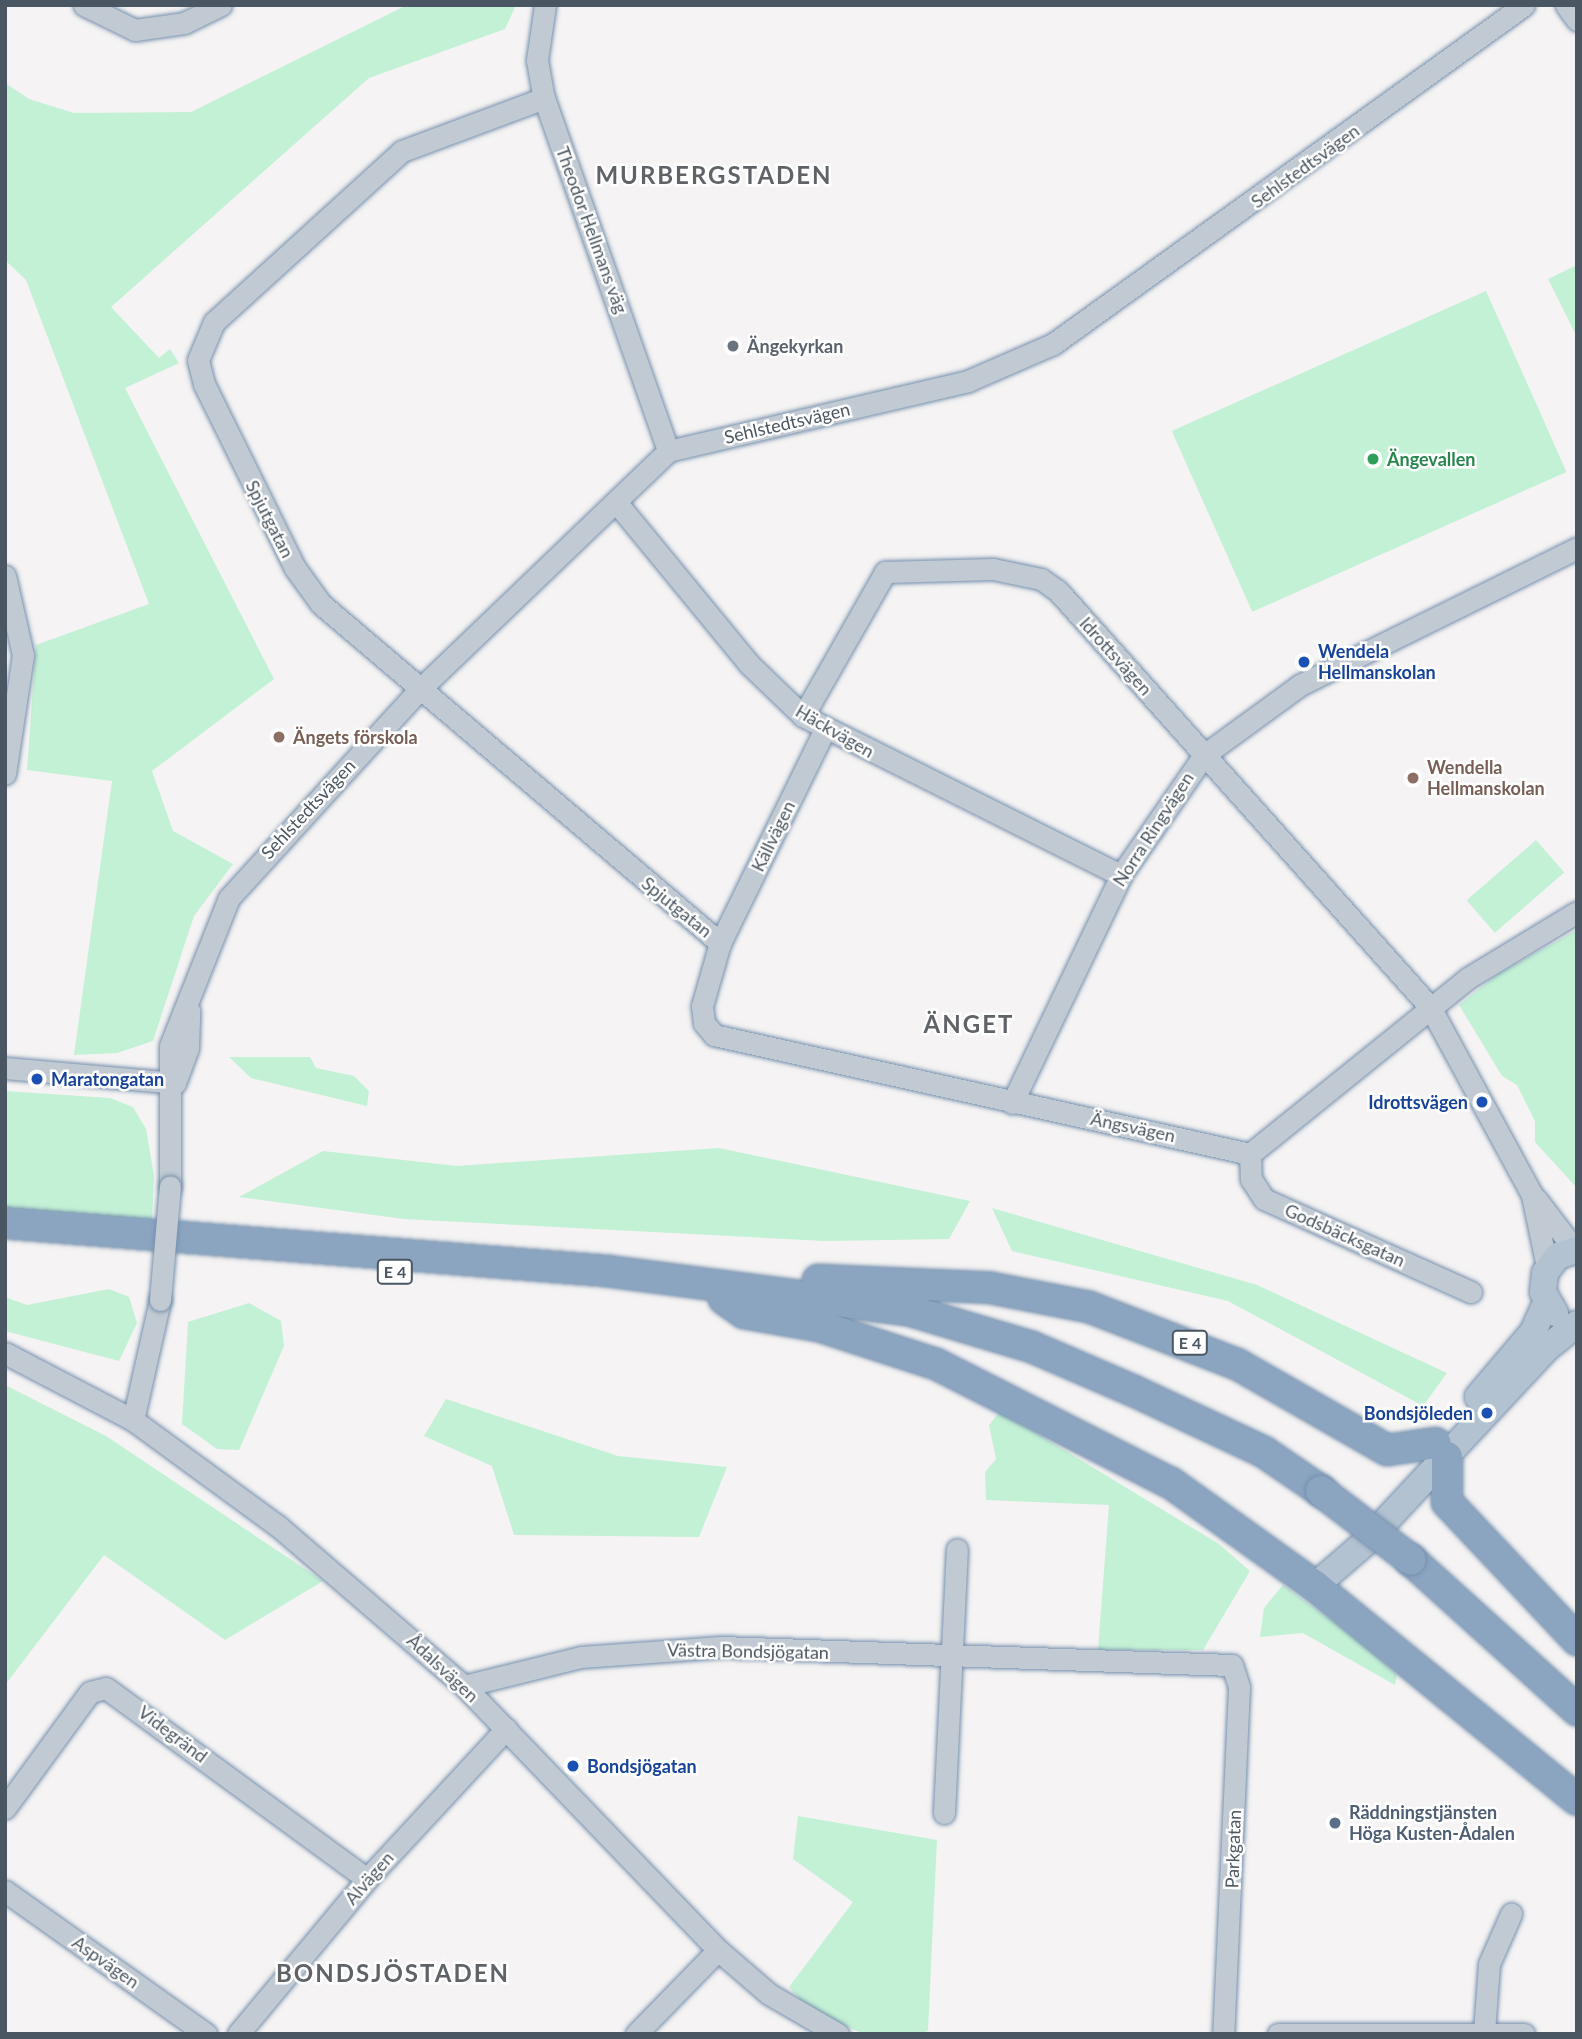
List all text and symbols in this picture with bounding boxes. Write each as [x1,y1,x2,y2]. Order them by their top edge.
street label: Sehlstedtsvägen [1247,120,1363,212]
street label: Theodor Hellmans väg [552,143,632,317]
district label: MURBERGSTADEN [597,161,831,189]
place label: Ängekyrkan [747,335,843,357]
marker: Ängekyrkan [725,338,741,354]
street label: Sehlstedtsvägen [722,398,852,448]
place label: Ängevallen [1387,448,1475,470]
marker: Ängevallen [1365,451,1381,467]
street label: Spjutgatan [241,477,299,561]
street label: Idrottsvägen [1075,612,1157,700]
place label: Wendela Hellmanskolan [1318,641,1436,684]
marker: Wendela Hellmanskolan [1296,654,1312,670]
street label: Häckvägen [792,700,878,762]
place label: Ängets förskola [293,726,418,748]
marker: Ängets förskola [271,729,287,745]
street label: Sehlstedtsvägen [256,755,360,863]
place label: Wendella Hellmanskolan [1427,757,1545,800]
street label: Norra Ringvägen [1108,768,1198,890]
marker: Wendella Hellmanskolan [1405,770,1421,786]
street label: Källvägen [747,797,799,875]
street label: Spjutgatan [638,872,716,942]
district label: ÄNGET [924,1010,1014,1038]
place label: Maratongatan [51,1068,164,1090]
marker: Maratongatan [29,1071,45,1087]
place label: Idrottsvägen [1368,1091,1468,1113]
marker: Idrottsvägen [1474,1094,1490,1110]
street label: Ängsvägen [1089,1107,1177,1147]
street label: Godsbäcksgatan [1282,1199,1408,1271]
road number: E 4 [376,1260,414,1284]
road number: E 4 [1171,1330,1209,1356]
place label: Bondsjöleden [1364,1402,1473,1424]
marker: Bondsjöleden [1479,1405,1495,1421]
street label: Ådalsvägen [403,1630,483,1706]
street label: Västra Bondsjögatan [667,1639,829,1663]
street label: Videgränd [134,1701,212,1767]
place label: Bondsjögatan [587,1755,697,1777]
marker: Bondsjögatan [565,1758,581,1774]
place label: Räddningstjänsten Höga Kusten-Ådalen [1349,1802,1515,1844]
street label: Parkgatan [1221,1809,1245,1889]
marker: Räddningstjänsten Höga Kusten-Ådalen [1327,1815,1343,1831]
street label: Alvägen [340,1847,398,1909]
street label: Aspvägen [68,1931,144,1993]
district label: BONDSJÖSTADEN [278,1959,508,1987]

